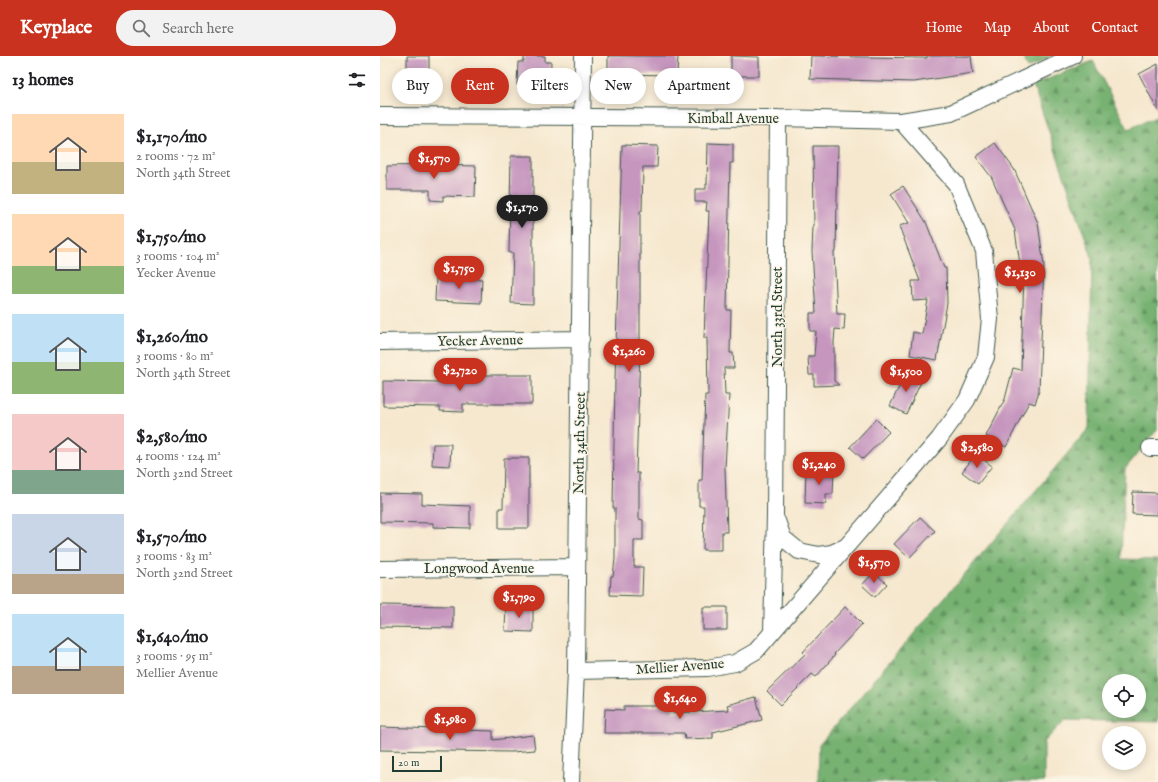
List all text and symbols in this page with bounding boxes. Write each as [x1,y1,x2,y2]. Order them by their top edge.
search box [116,10,396,46]
text: Keyplace [20,16,92,40]
icon: search [130,17,152,39]
text: Search here [162,19,234,38]
text: Home [926,19,962,37]
text: Map [984,19,1011,37]
text: About [1033,19,1069,37]
text: Contact [1091,19,1138,37]
chip: Buy [392,68,443,104]
chip: Rent [451,68,509,104]
chip: Filters [517,68,582,104]
chip: New [590,68,646,104]
chip: Apartment [654,68,744,104]
icon: filters [346,69,368,91]
text: 13 homes [12,70,73,91]
street label: Kimball Avenue [687,110,779,128]
text: $1,170/mo [136,127,207,148]
icon: home [44,130,92,178]
pin: $1,570 [401,146,467,180]
text: 2 rooms · 72 m² [136,148,216,165]
text: $1,570 [418,150,450,167]
text: North 34th Street [136,165,231,182]
pin: $1,170 [489,195,555,229]
text: $1,170 [506,199,538,216]
text: $1,750/mo [136,227,206,248]
icon: home [44,230,92,278]
text: 3 rooms · 104 m² [136,248,220,265]
pin: $1,750 [426,256,492,290]
text: $1,750 [443,260,475,277]
pin: $1,130 [987,260,1053,294]
text: $1,130 [1004,264,1036,281]
text: Yecker Avenue [136,265,216,282]
street label: North 33rd Street [769,267,787,367]
text: $1,260/mo [136,327,208,348]
icon: home [44,330,92,378]
street label: Yecker Avenue [437,331,524,351]
pin: $1,260 [596,339,662,373]
text: $1,260 [612,343,646,360]
text: 3 rooms · 80 m² [136,348,214,365]
pin: $2,720 [427,358,493,392]
pin: $1,500 [873,359,939,393]
text: $2,720 [443,362,477,379]
text: $1,500 [890,363,922,380]
text: North 34th Street [136,365,231,382]
street label: North 34th Street [570,392,590,494]
text: $2,580/mo [136,427,207,448]
icon: home [44,430,92,478]
pin: $2,580 [944,435,1010,469]
text: $2,580 [961,439,993,456]
text: 4 rooms · 124 m² [136,448,221,465]
pin: $1,240 [786,452,852,486]
text: $1,240 [802,456,836,473]
text: North 32nd Street [136,465,233,482]
text: $1,570/mo [136,527,207,548]
icon: home [44,530,92,578]
text: 3 rooms · 83 m² [136,548,212,565]
pin: $1,570 [841,550,907,584]
text: $1,570 [858,554,890,571]
street label: Longwood Avenue [424,560,535,578]
text: North 32nd Street [136,565,233,582]
pin: $1,790 [486,585,552,619]
text: $1,790 [503,589,535,606]
text: $1,640/mo [136,627,208,648]
icon: home [44,630,92,678]
text: 3 rooms · 95 m² [136,648,213,665]
street label: Mellier Avenue [635,655,725,679]
text: Mellier Avenue [136,665,218,682]
map controls [1102,674,1146,770]
button: locate [1102,674,1146,718]
pin: $1,640 [647,686,713,720]
text: $1,640 [663,690,697,707]
pin: $1,980 [417,707,483,741]
text: $1,980 [434,711,466,728]
button: layers [1102,726,1146,770]
scale bar [392,754,442,773]
text: 20 m [398,756,419,770]

